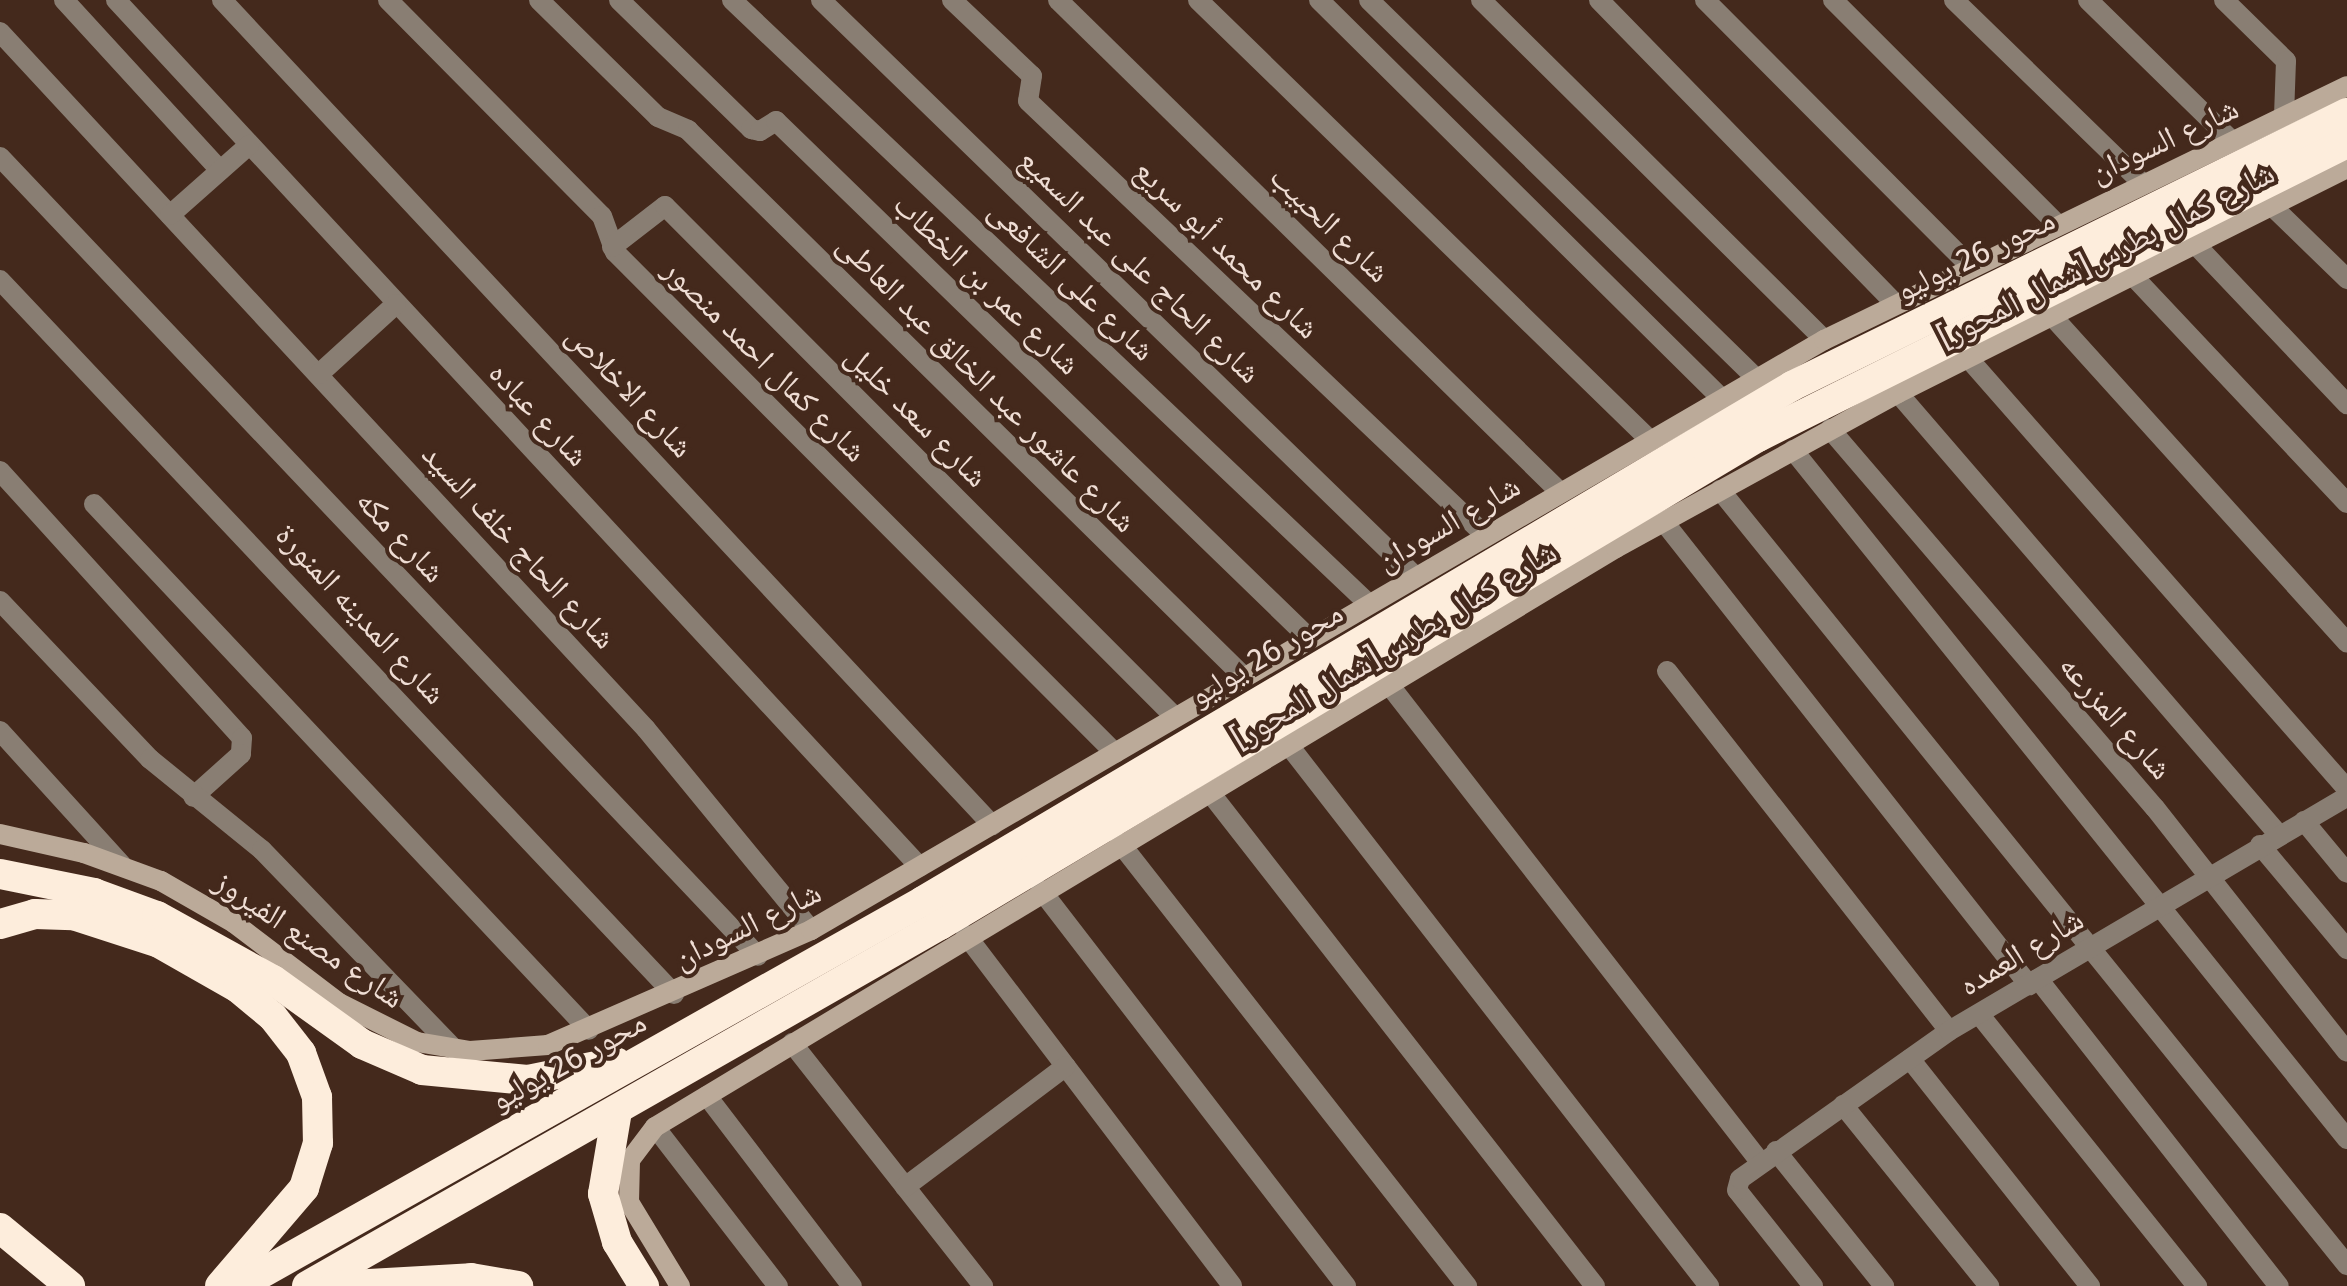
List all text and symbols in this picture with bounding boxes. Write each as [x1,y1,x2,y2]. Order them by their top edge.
street label: شارع السودان [2084,89,2244,191]
street label: شارع الحاج على عبد السميع [1011,141,1269,391]
street label: شارع محمد أبو سريع [1127,151,1327,347]
street label: شارع كمال بطرس[شمال المحور] [1931,153,2281,357]
street label: شارع الحبيب [1262,157,1398,291]
street label: شارع عمر بن الخطاب [886,185,1088,383]
street label: شارع على الشافعى [981,191,1163,369]
street label: محور 26 يوليو [1889,200,2061,310]
street label: شارع عاشور عبد الخالق عبد العاطى [829,225,1145,541]
street label: شارع كمال احمد منصور [655,250,875,470]
street label: شارع الاخلاص [559,316,701,466]
street label: شارع سعد خليل [838,337,996,495]
street label: شارع عباده [481,354,597,474]
street label: شارع الحاج خلف السيد [414,435,624,657]
street label: شارع السودان [1369,466,1527,580]
street label: شارع مكه [348,482,454,590]
street label: شارع المدينه المنورة [268,516,454,712]
street label: شارع كمال بطرس[شمال المحور] [1224,533,1564,757]
street label: محور 26 يوليو [1182,593,1350,715]
street label: شارع المزرعه [2051,647,2181,787]
street label: شارع مصنع الفيروز [207,861,411,1017]
street label: شارع السودان [667,873,827,977]
street label: شارع العمده [1952,900,2090,1004]
street label: محور 26 يوليو [483,1002,653,1120]

